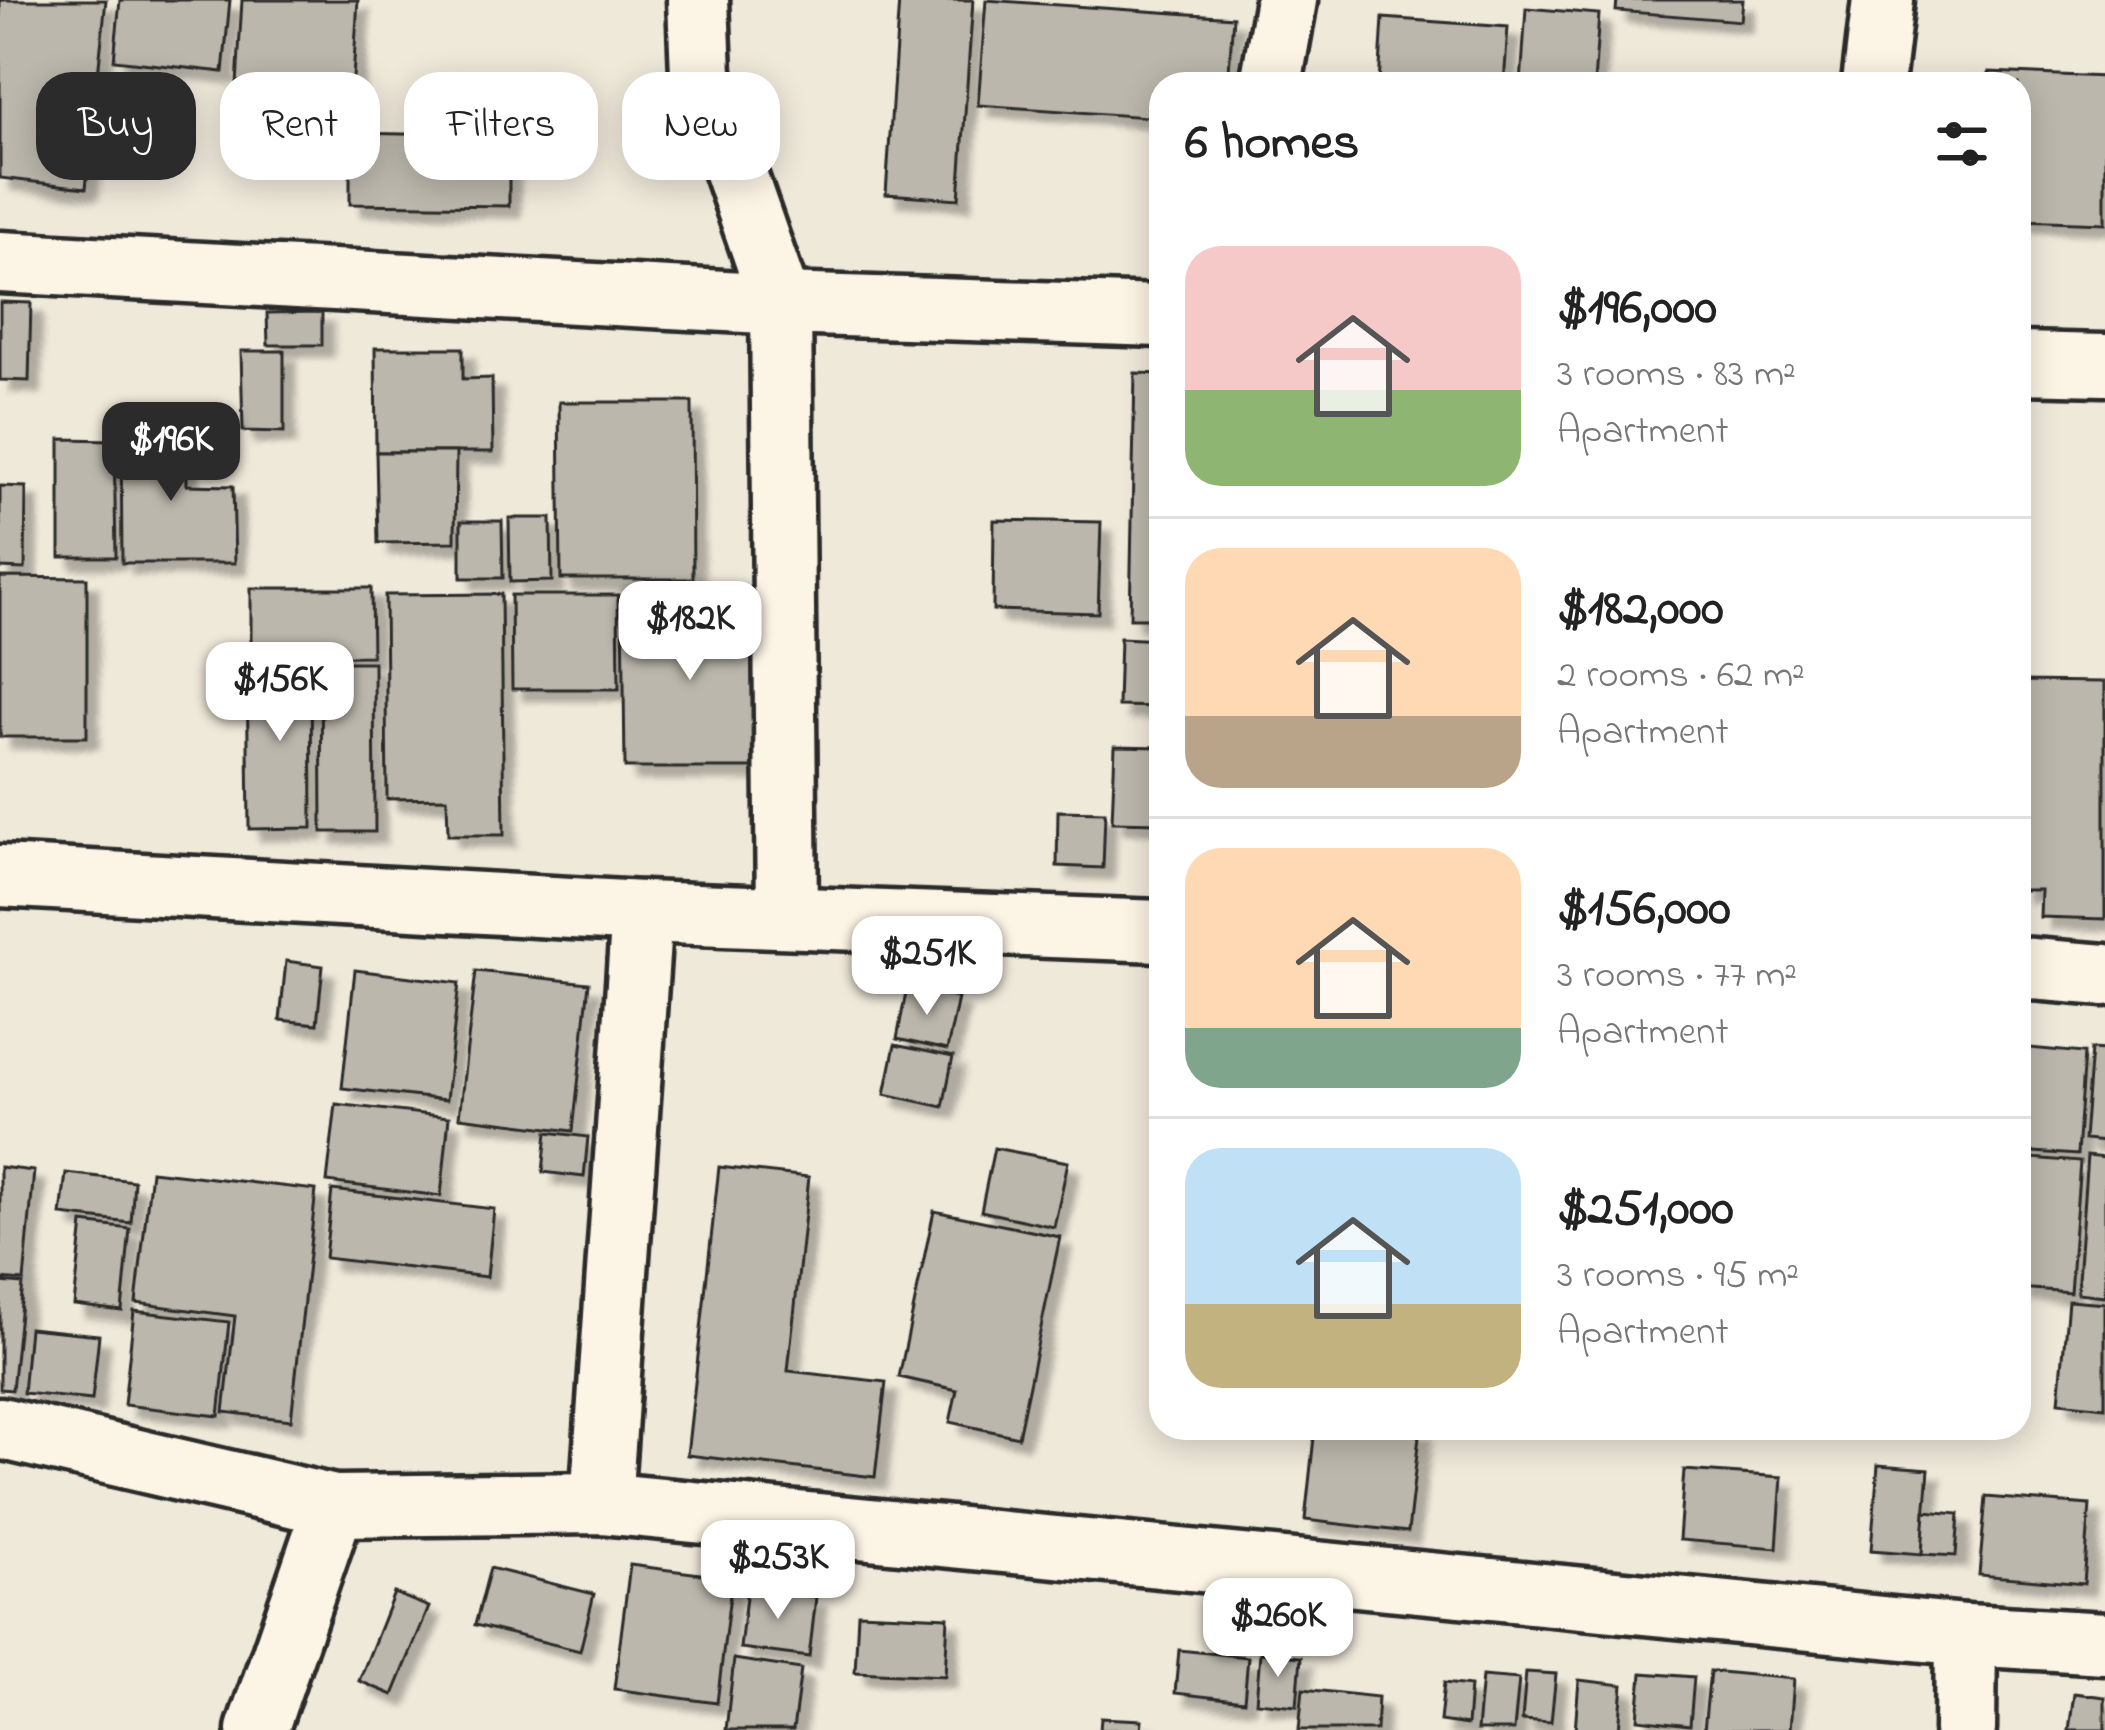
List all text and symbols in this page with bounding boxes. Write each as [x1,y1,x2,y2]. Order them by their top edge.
chip: Buy [36,72,196,180]
chip: Rent [220,72,380,180]
chip: Filters [404,72,598,180]
chip: New [622,72,780,180]
text: 6 homes [1185,107,1359,182]
icon: filters [1929,111,1995,177]
text: $196,000 [1557,272,1717,347]
icon: home [1281,294,1425,438]
text: 3 rooms · 83 m² [1557,347,1796,404]
pin: $196K [87,402,255,504]
text: Apartment [1557,404,1729,461]
text: $196K [129,412,213,469]
text: $182,000 [1557,573,1723,648]
pin: $182K [606,581,774,683]
text: $182K [646,591,734,648]
icon: home [1281,596,1425,740]
pin: $156K [196,642,364,744]
text: 2 rooms · 62 m² [1557,648,1805,705]
text: $156K [233,652,327,709]
text: Apartment [1557,705,1729,762]
text: $156,000 [1557,873,1731,948]
icon: home [1281,896,1425,1040]
pin: $251K [843,916,1011,1018]
text: $251K [879,926,975,983]
text: 3 rooms · 77 m² [1557,948,1797,1005]
text: Apartment [1557,1005,1729,1062]
text: $251,000 [1557,1173,1733,1248]
icon: home [1281,1196,1425,1340]
text: 3 rooms · 95 m² [1557,1248,1799,1305]
text: Apartment [1557,1305,1729,1362]
pin: $253K [694,1520,862,1622]
text: $253K [728,1530,828,1587]
pin: $260K [1194,1578,1362,1680]
text: $260K [1230,1588,1326,1645]

